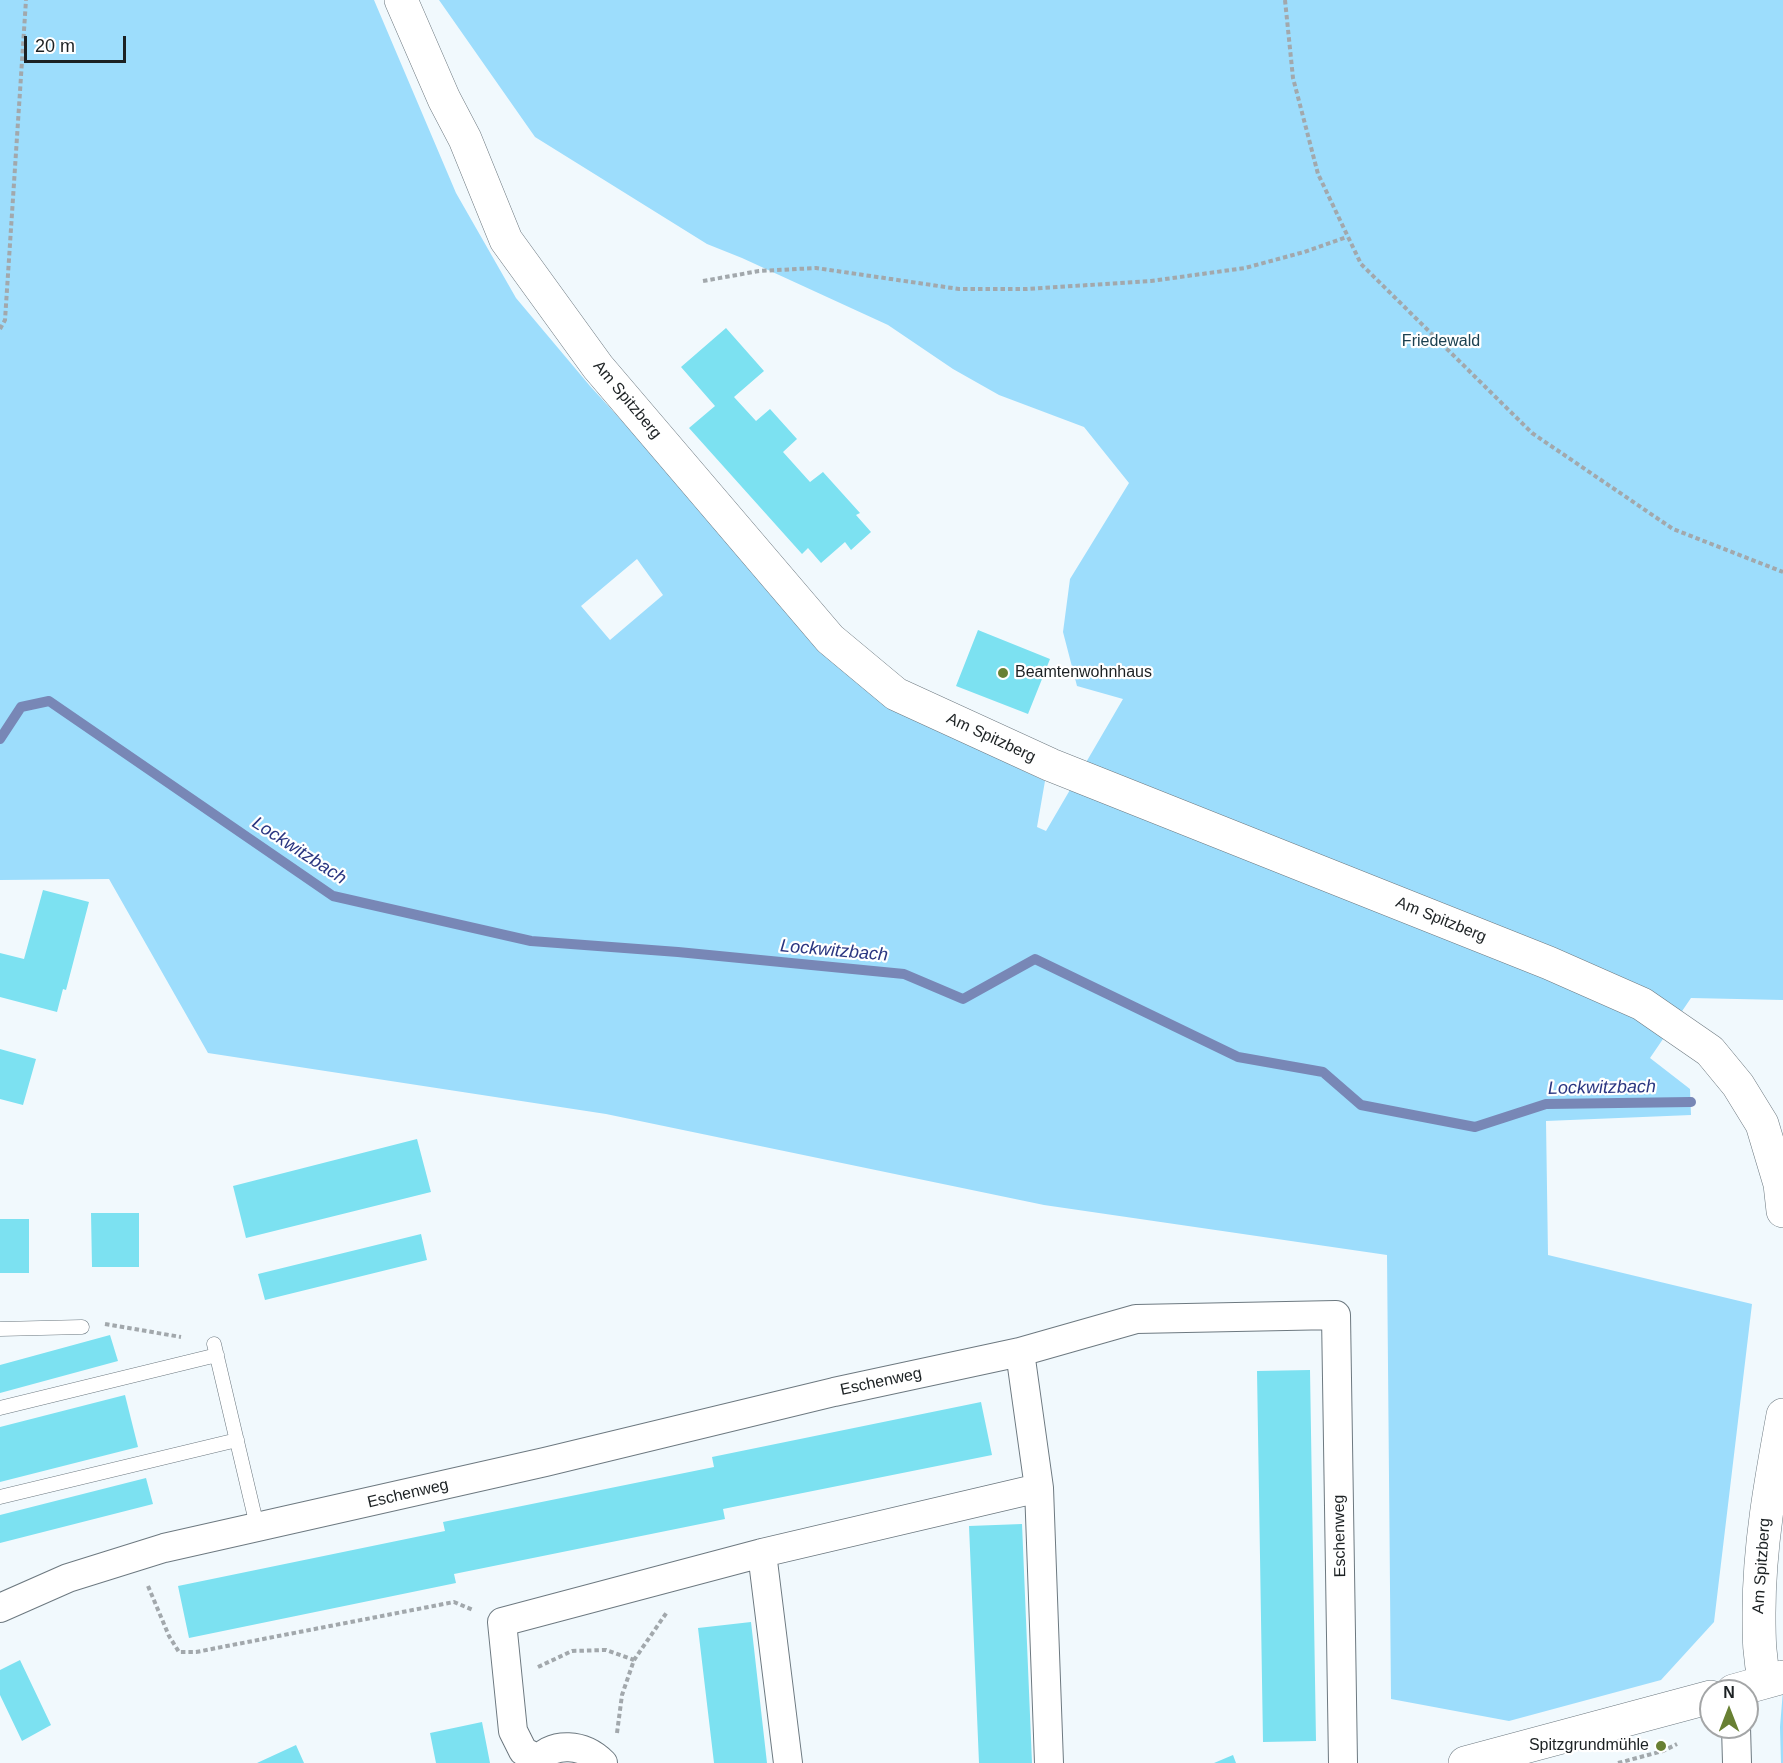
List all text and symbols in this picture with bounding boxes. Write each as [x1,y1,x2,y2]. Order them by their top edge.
scale bar [27,24,129,62]
text: 20 m [35,36,75,56]
park label: Friedewald [1402,332,1480,352]
street label: Am Spitzberg [589,357,665,443]
place label: Beamtenwohnhaus [1015,663,1152,683]
marker: Beamtenwohnhaus [996,666,1010,680]
street label: Am Spitzberg [943,709,1039,767]
water label: Lockwitzbach [248,813,350,889]
street label: Am Spitzberg [1393,893,1489,947]
water label: Lockwitzbach [779,936,889,966]
water label: Lockwitzbach [1548,1076,1656,1100]
street label: Eschenweg [839,1364,923,1400]
street label: Eschenweg [366,1475,450,1513]
street label: Eschenweg [1330,1494,1350,1578]
street label: Am Spitzberg [1749,1517,1775,1615]
north arrow [1699,1679,1759,1739]
text: N [1723,1684,1735,1701]
place label: Spitzgrundmühle [1529,1736,1649,1756]
marker: Spitzgrundmühle [1654,1739,1668,1753]

